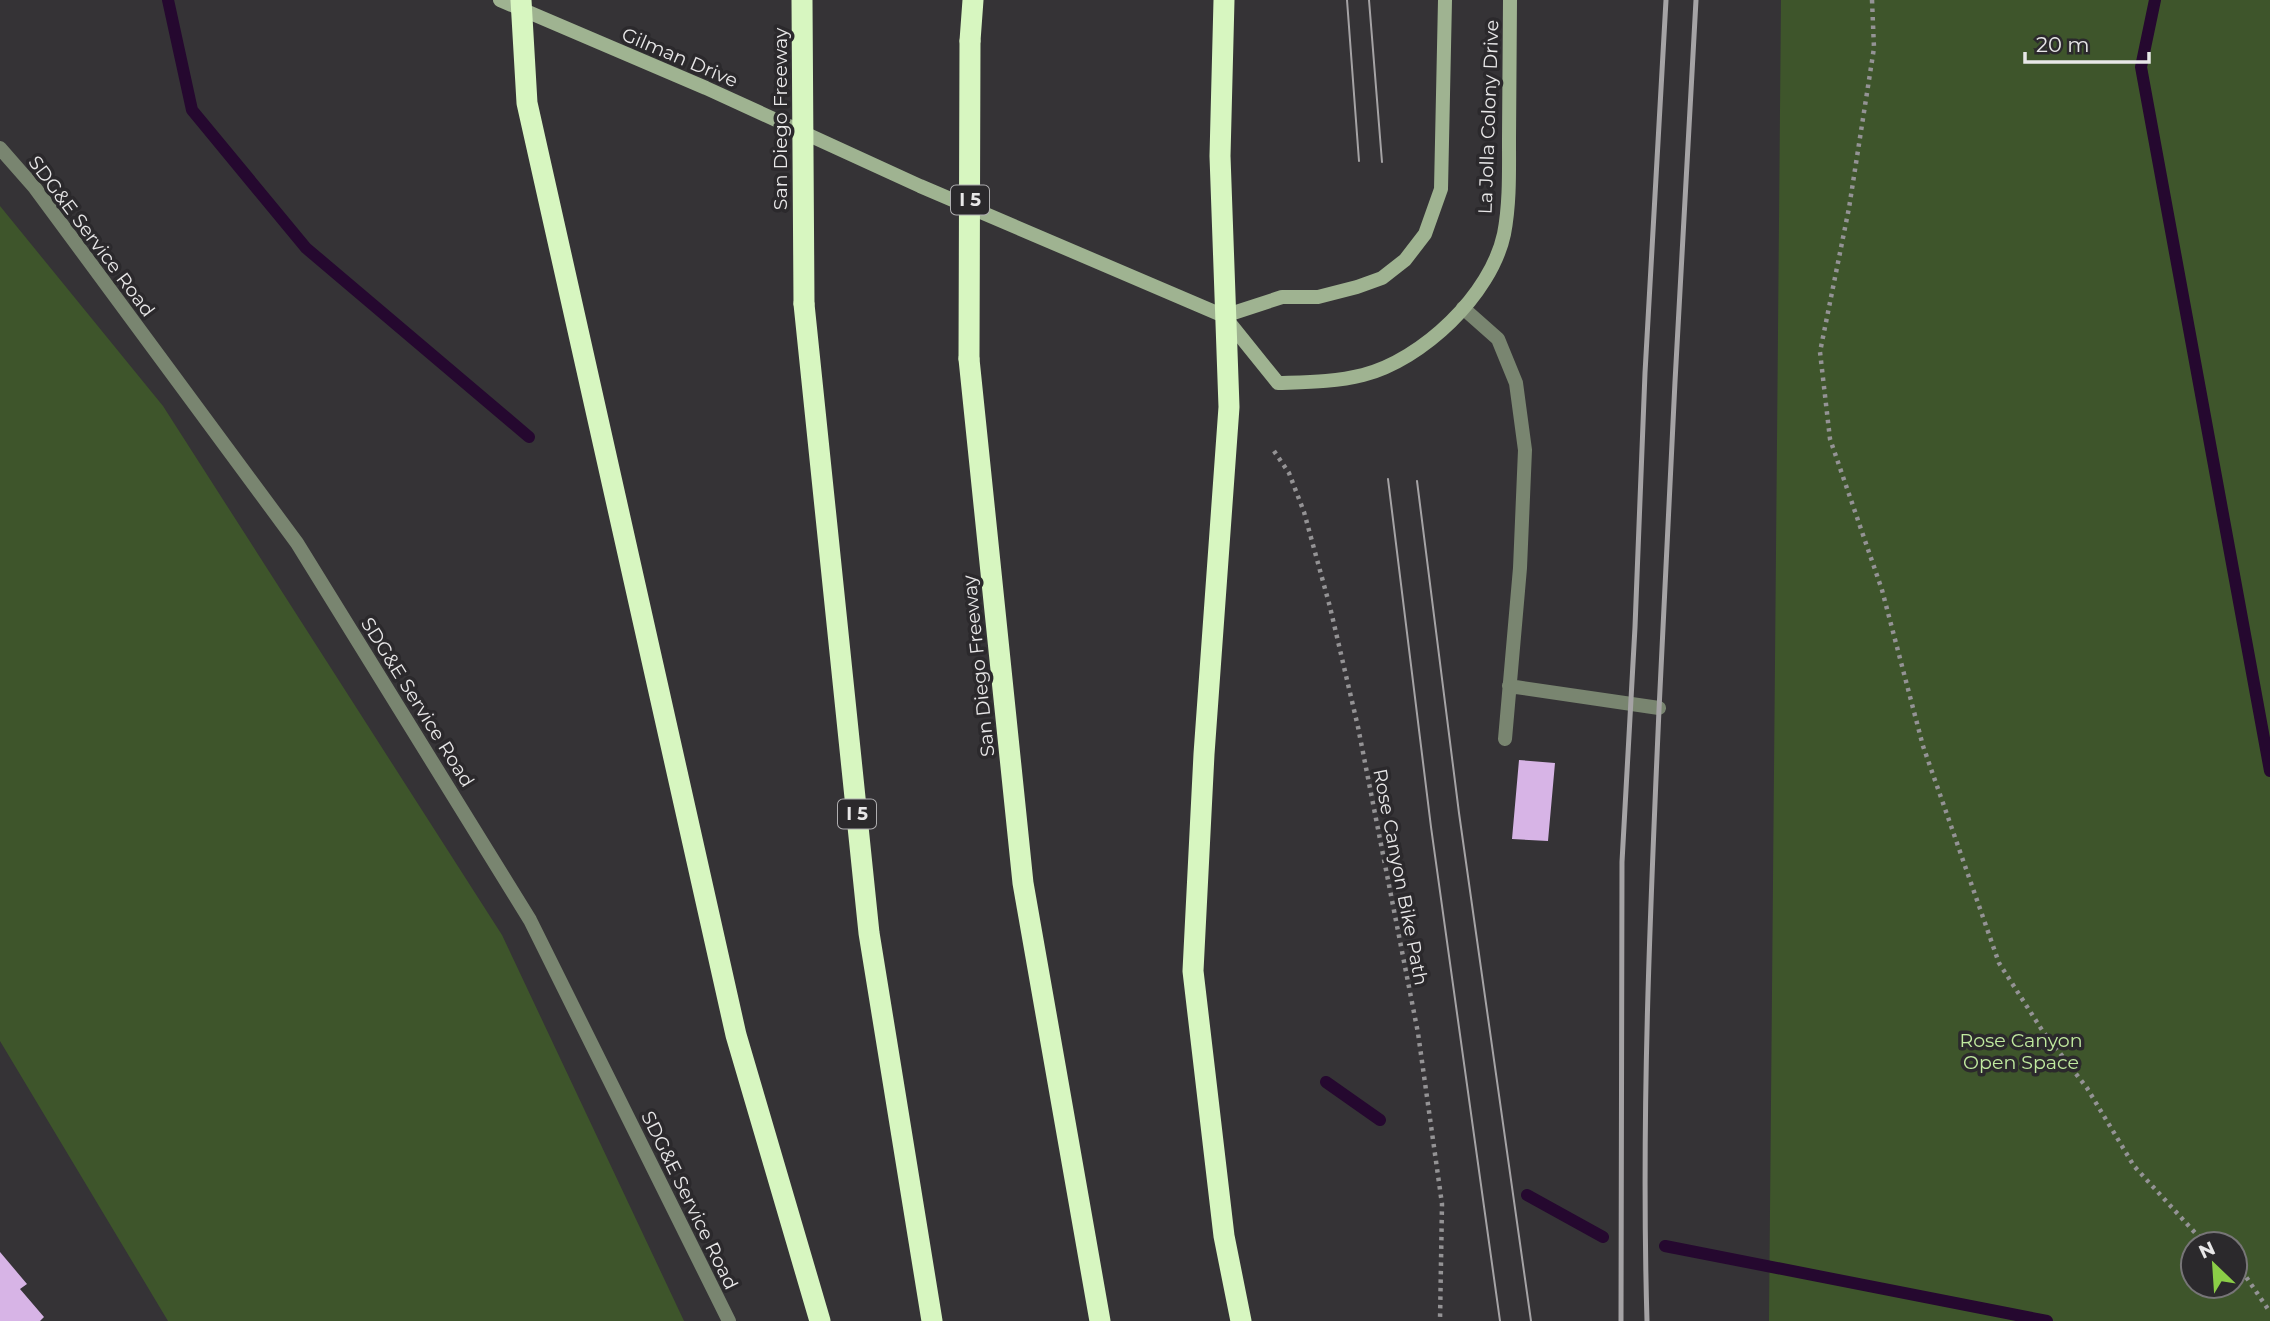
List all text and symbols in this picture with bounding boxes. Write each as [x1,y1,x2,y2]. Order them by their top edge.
street label: La Jolla Colony Drive [1474,19,1503,215]
scale bar [2025,21,2149,65]
street label: Gilman Drive [618,23,741,92]
street label: San Diego Freeway [769,27,792,210]
text: 20 m [2036,32,2090,57]
street label: SDG&E Service Road [24,151,160,321]
road number: I 5 [951,186,989,215]
street label: San Diego Freeway [957,573,999,758]
street label: SDG&E Service Road [356,613,479,791]
street label: Rose Canyon Bike Path [1368,767,1433,987]
road number: I 5 [838,800,876,828]
park label: Rose Canyon Open Space [1959,1029,2083,1074]
street label: SDG&E Service Road [636,1107,743,1293]
north arrow [2179,1230,2249,1300]
text: N [2195,1236,2219,1264]

